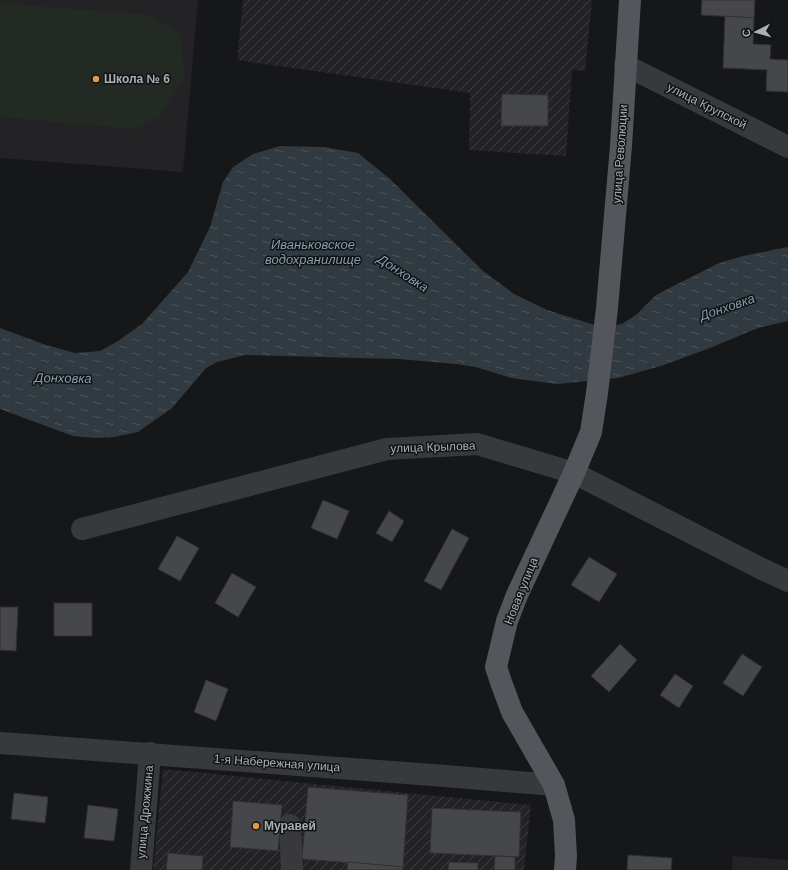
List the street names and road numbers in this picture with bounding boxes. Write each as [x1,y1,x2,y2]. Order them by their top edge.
street label: улица Крупской [665,80,749,132]
street label: улица Революции [610,104,630,204]
street label: улица Крылова [390,439,476,455]
street label: Новая улица [501,555,541,627]
street label: 1-я Набережная улица [213,752,341,774]
street label: улица Дрожжина [134,764,156,859]

